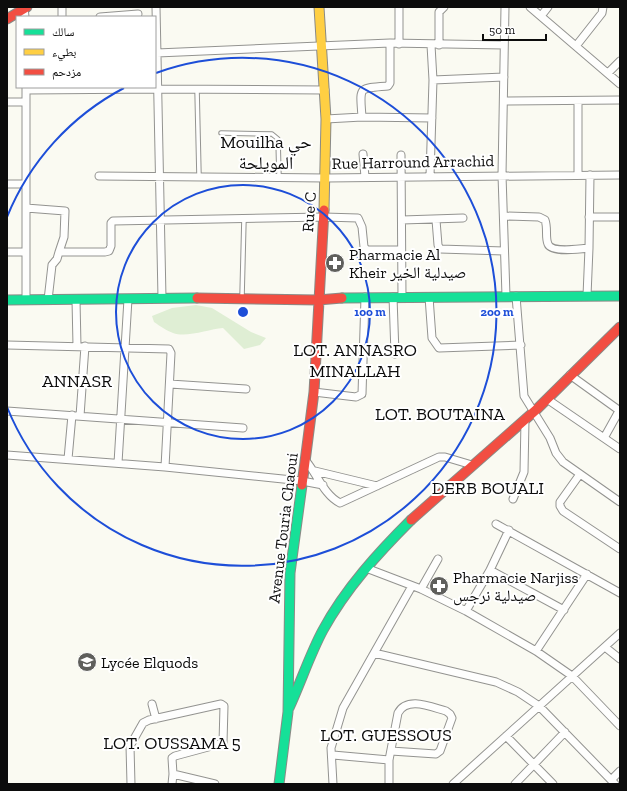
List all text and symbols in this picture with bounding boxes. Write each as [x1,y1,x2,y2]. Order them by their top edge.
legend [16,16,156,88]
scale bar [483,16,546,42]
text: 50 m [489,23,516,37]
text: سالك [52,25,74,39]
text: بطيء [52,45,76,62]
text: مزدحم [52,65,81,80]
district label: Mouilha حي المويلحة [220,131,312,174]
street label: Rue Harround Arrachid [332,151,495,173]
street label: Rue C [298,191,320,233]
place label: Pharmacie Al Kheir صيدلية الخير [349,245,466,282]
pharmacy icon: Pharmacie Al Kheir صيدلية الخير [324,252,346,274]
centre of rings [236,305,250,319]
text: 100 m [354,305,386,319]
text: 200 m [480,305,514,319]
district label: LOT. ANNASRO MINALLAH [293,339,417,382]
district label: ANNASR [42,370,112,392]
district label: LOT. BOUTAINA [375,403,505,425]
street label: Avenue Touria Chaoui [264,451,302,604]
district label: DERB BOUALI [432,477,544,499]
place label: Pharmacie Narjiss صيدلية نرجس [453,568,579,606]
pharmacy icon: Pharmacie Narjiss صيدلية نرجس [428,575,450,597]
school or university icon: Lycée Elquods [76,651,98,673]
place label: Lycée Elquods [101,653,198,672]
district label: LOT. GUESSOUS [320,724,452,746]
district label: LOT. OUSSAMA 5 [103,732,241,754]

